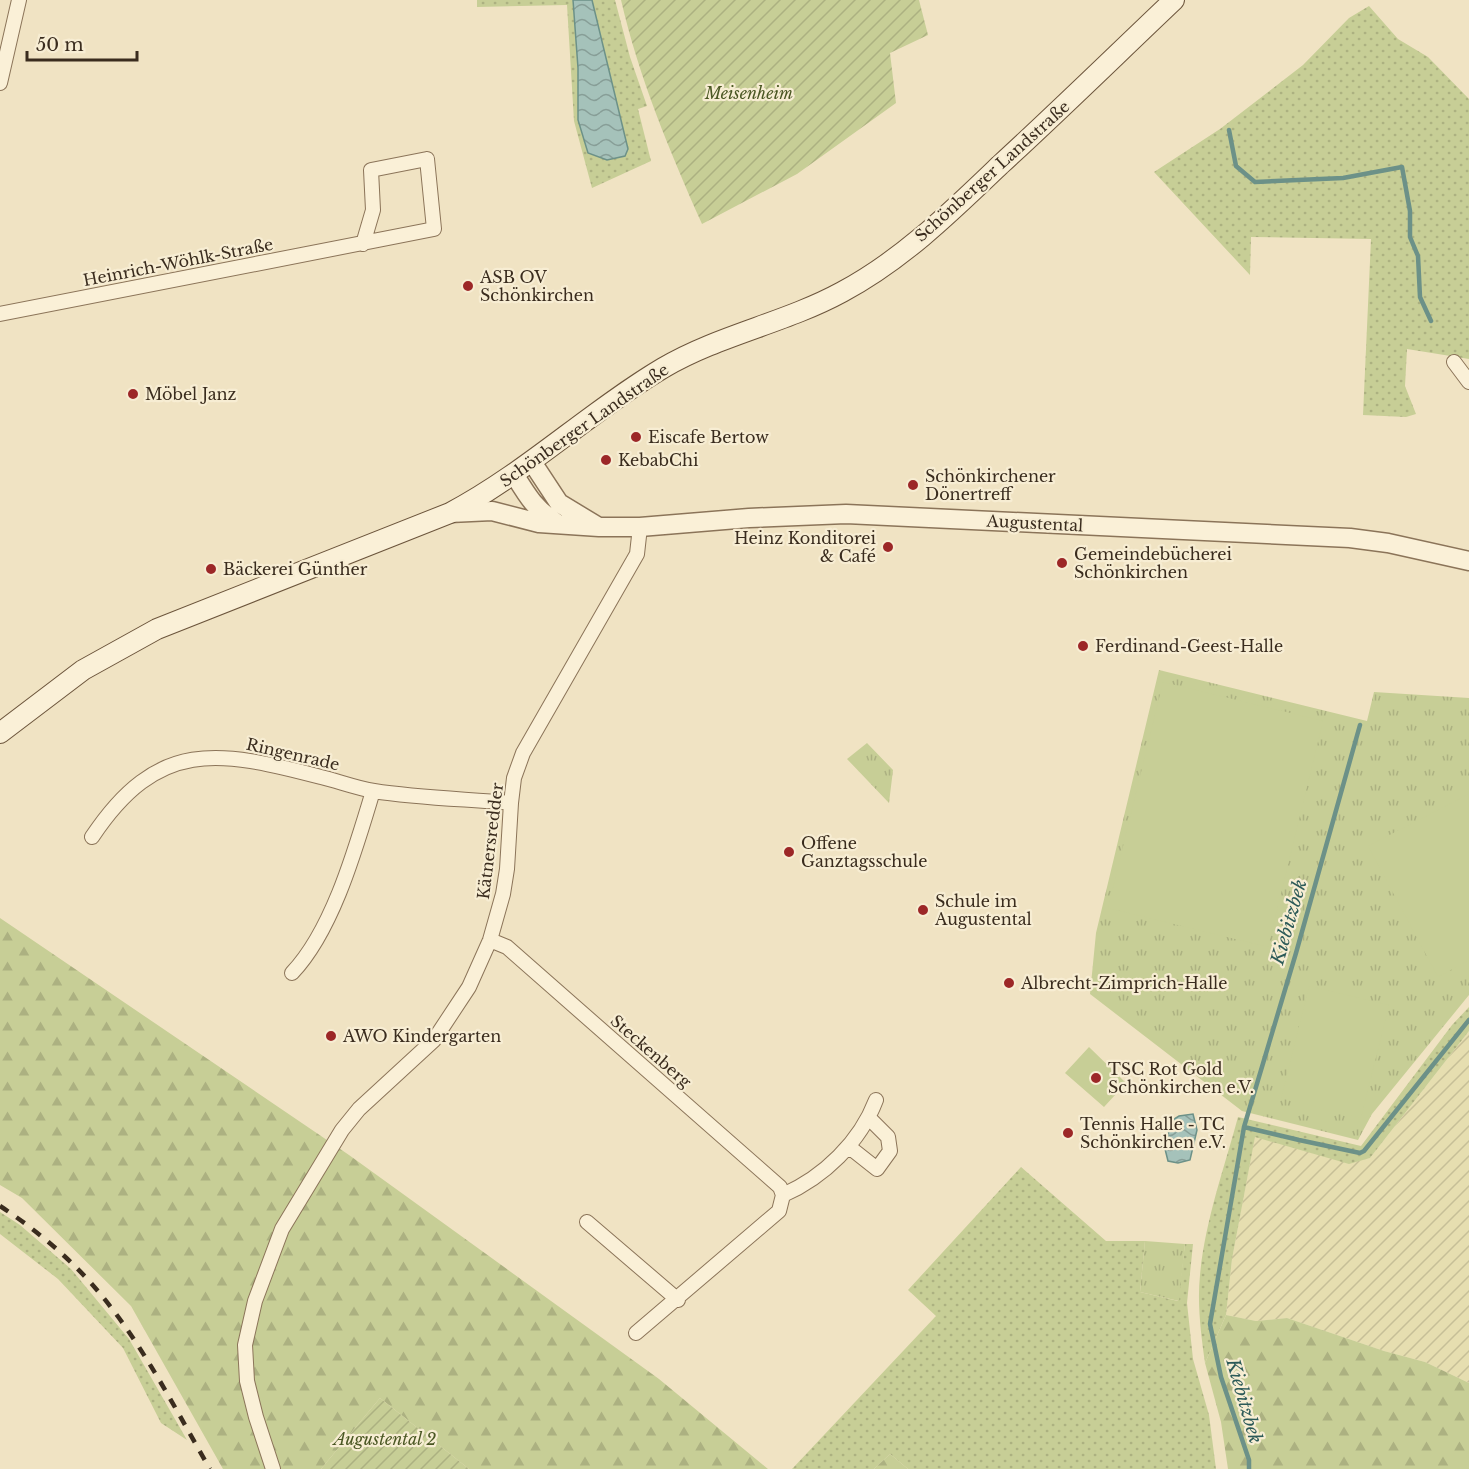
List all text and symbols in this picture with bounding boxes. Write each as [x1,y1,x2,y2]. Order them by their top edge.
scale bar [27,24,136,62]
text: 50 m [36,34,84,56]
park label: Meisenheim [704,83,793,103]
street label: Schönberger Landstraße [910,96,1074,246]
street label: Heinrich-Wöhlk-Straße [81,234,275,290]
place label: ASB OV Schönkirchen [479,267,594,305]
marker: ASB OV Schönkirchen [461,279,475,293]
street label: Schönberger Landstraße [496,359,672,491]
place label: Möbel Janz [145,384,237,404]
marker: Möbel Janz [126,387,140,401]
place label: Eiscafe Bertow [648,427,769,447]
marker: Eiscafe Bertow [629,430,643,444]
place label: KebabChi [618,450,699,470]
marker: KebabChi [599,453,613,467]
place label: Schönkirchener Dönertreff [925,466,1056,504]
marker: Schönkirchener Dönertreff [906,478,920,492]
street label: Augustental [985,510,1084,536]
place label: Heinz Konditorei & Café [734,528,877,566]
marker: Heinz Konditorei & Café [881,540,895,554]
place label: Gemeindebücherei Schönkirchen [1074,544,1232,582]
marker: Gemeindebücherei Schönkirchen [1055,556,1069,570]
place label: Bäckerei Günther [223,559,368,579]
marker: Bäckerei Günther [204,562,218,576]
place label: Ferdinand-Geest-Halle [1095,636,1283,656]
marker: Ferdinand-Geest-Halle [1076,639,1090,653]
street label: Ringenrade [244,734,342,774]
street label: Kätnersredder [473,781,507,901]
place label: Offene Ganztagsschule [801,833,927,871]
marker: Offene Ganztagsschule [782,845,796,859]
water label: Kiebitzbek [1266,877,1312,968]
place label: Schule im Augustental [934,891,1032,929]
marker: Schule im Augustental [916,903,930,917]
place label: Albrecht-Zimprich-Halle [1020,973,1227,993]
marker: Albrecht-Zimprich-Halle [1002,976,1016,990]
street label: Steckenberg [607,1011,696,1092]
place label: AWO Kindergarten [342,1026,501,1046]
marker: AWO Kindergarten [324,1029,338,1043]
place label: TSC Rot Gold Schönkirchen e.V. [1108,1059,1254,1097]
marker: TSC Rot Gold Schönkirchen e.V. [1089,1071,1103,1085]
place label: Tennis Halle - TC Schönkirchen e.V. [1080,1114,1226,1152]
marker: Tennis Halle - TC Schönkirchen e.V. [1061,1126,1075,1140]
water label: Kiebitzbek [1221,1355,1267,1446]
park label: Augustental 2 [332,1429,436,1449]

